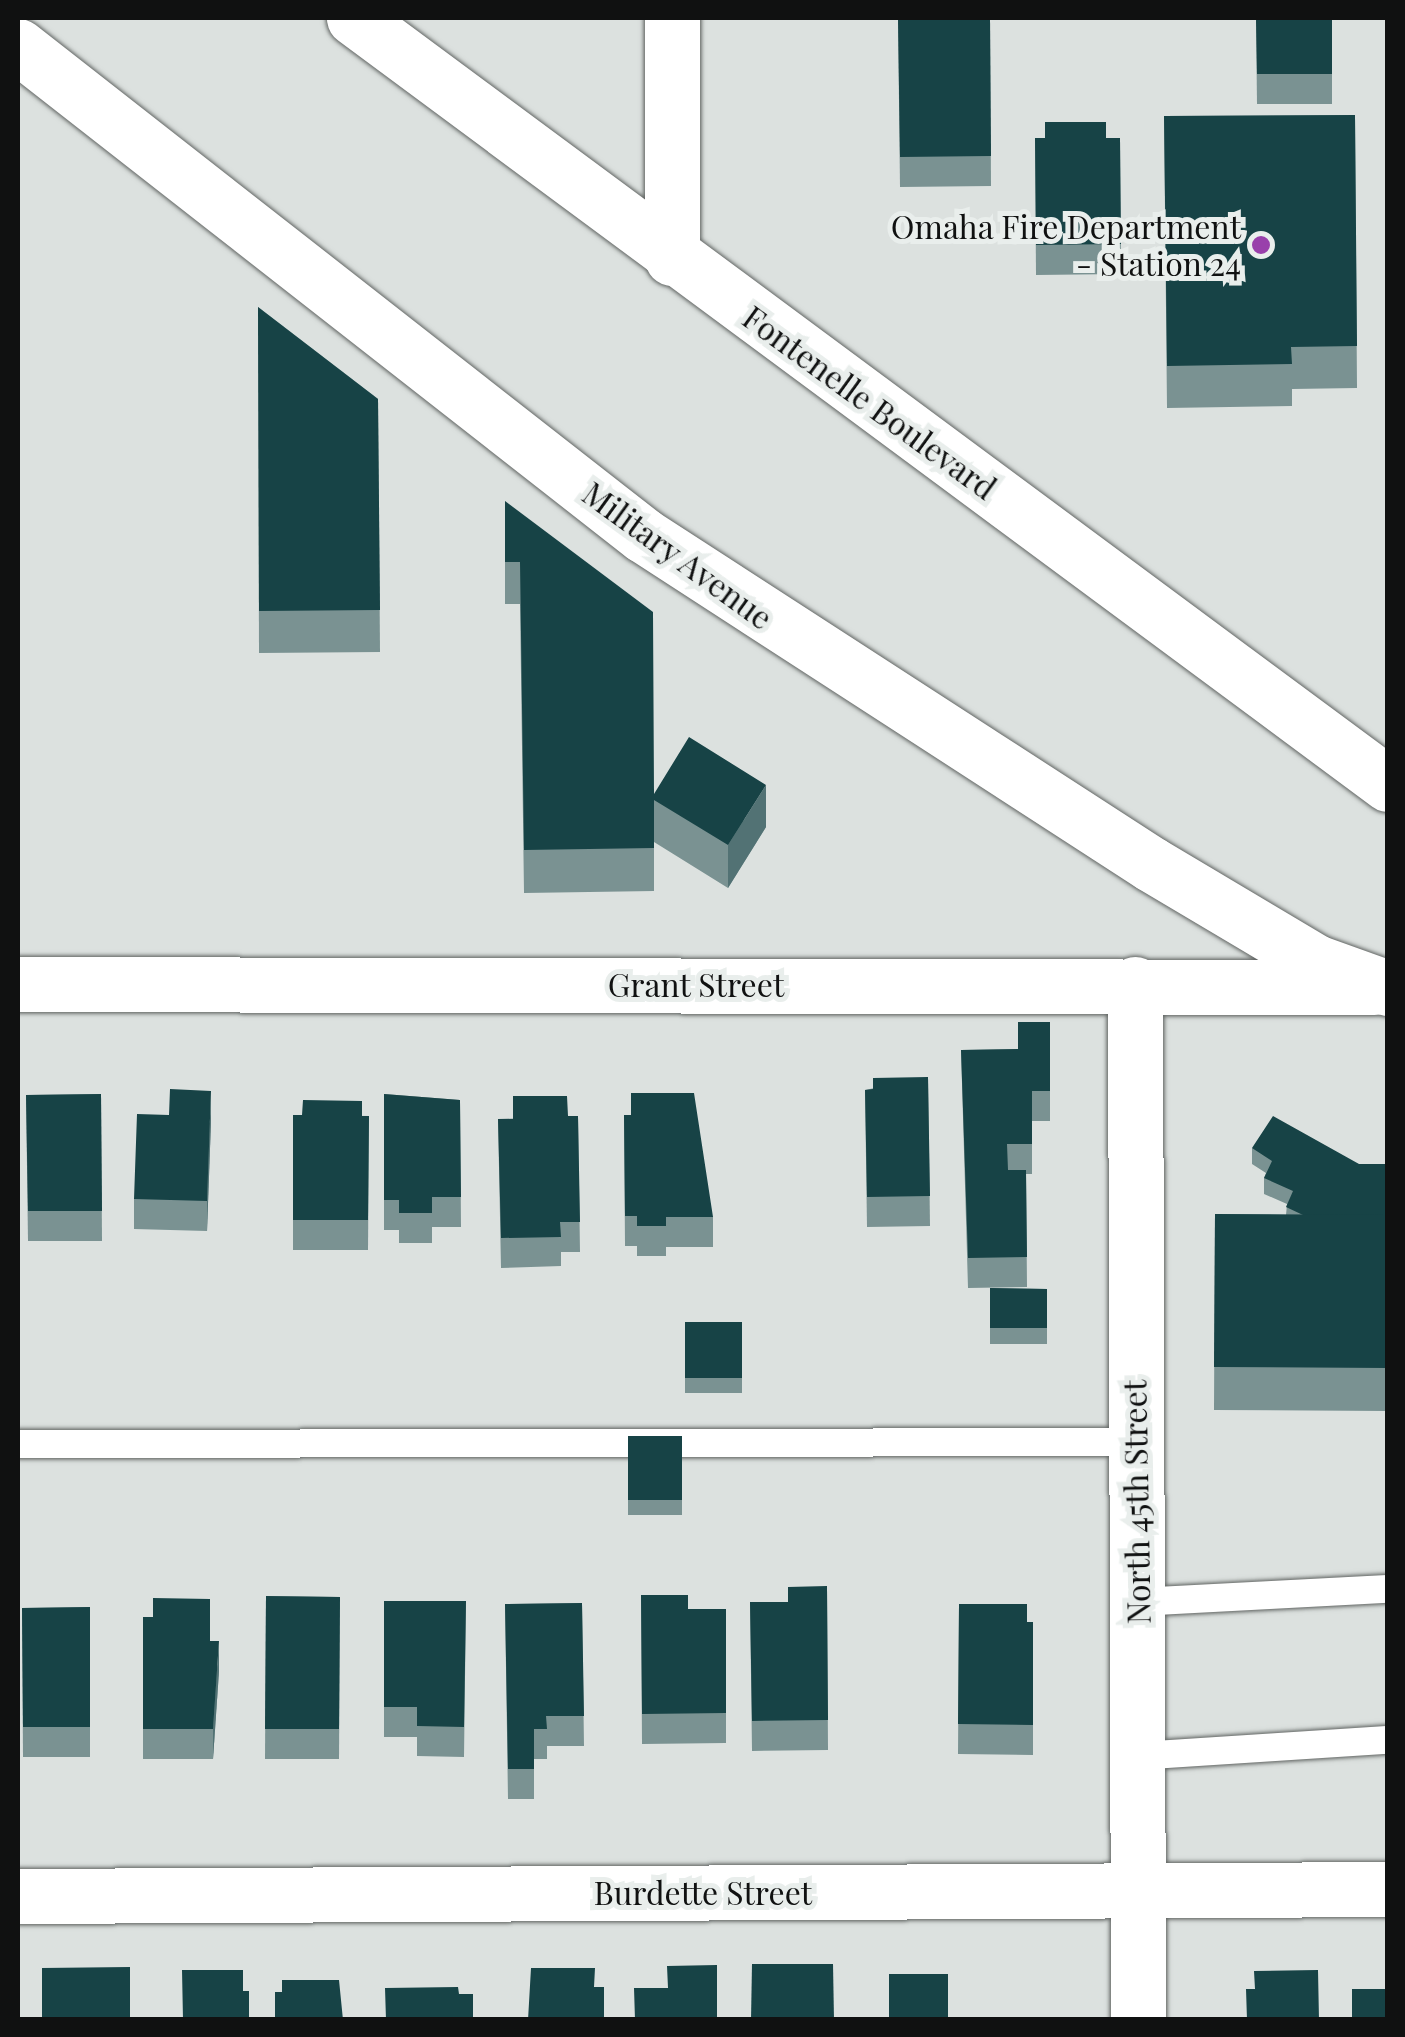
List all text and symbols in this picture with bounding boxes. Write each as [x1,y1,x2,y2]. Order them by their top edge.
place label: Omaha Fire Department - Station 24 [890,208,1241,283]
marker: Omaha Fire Department - Station 24 [1250,234,1272,256]
street label: Fontenelle Boulevard [736,297,1004,507]
street label: Military Avenue [575,473,781,637]
street label: Grant Street [608,965,784,1003]
street label: North 45th Street [1115,1379,1157,1625]
street label: Burdette Street [594,1873,812,1911]

